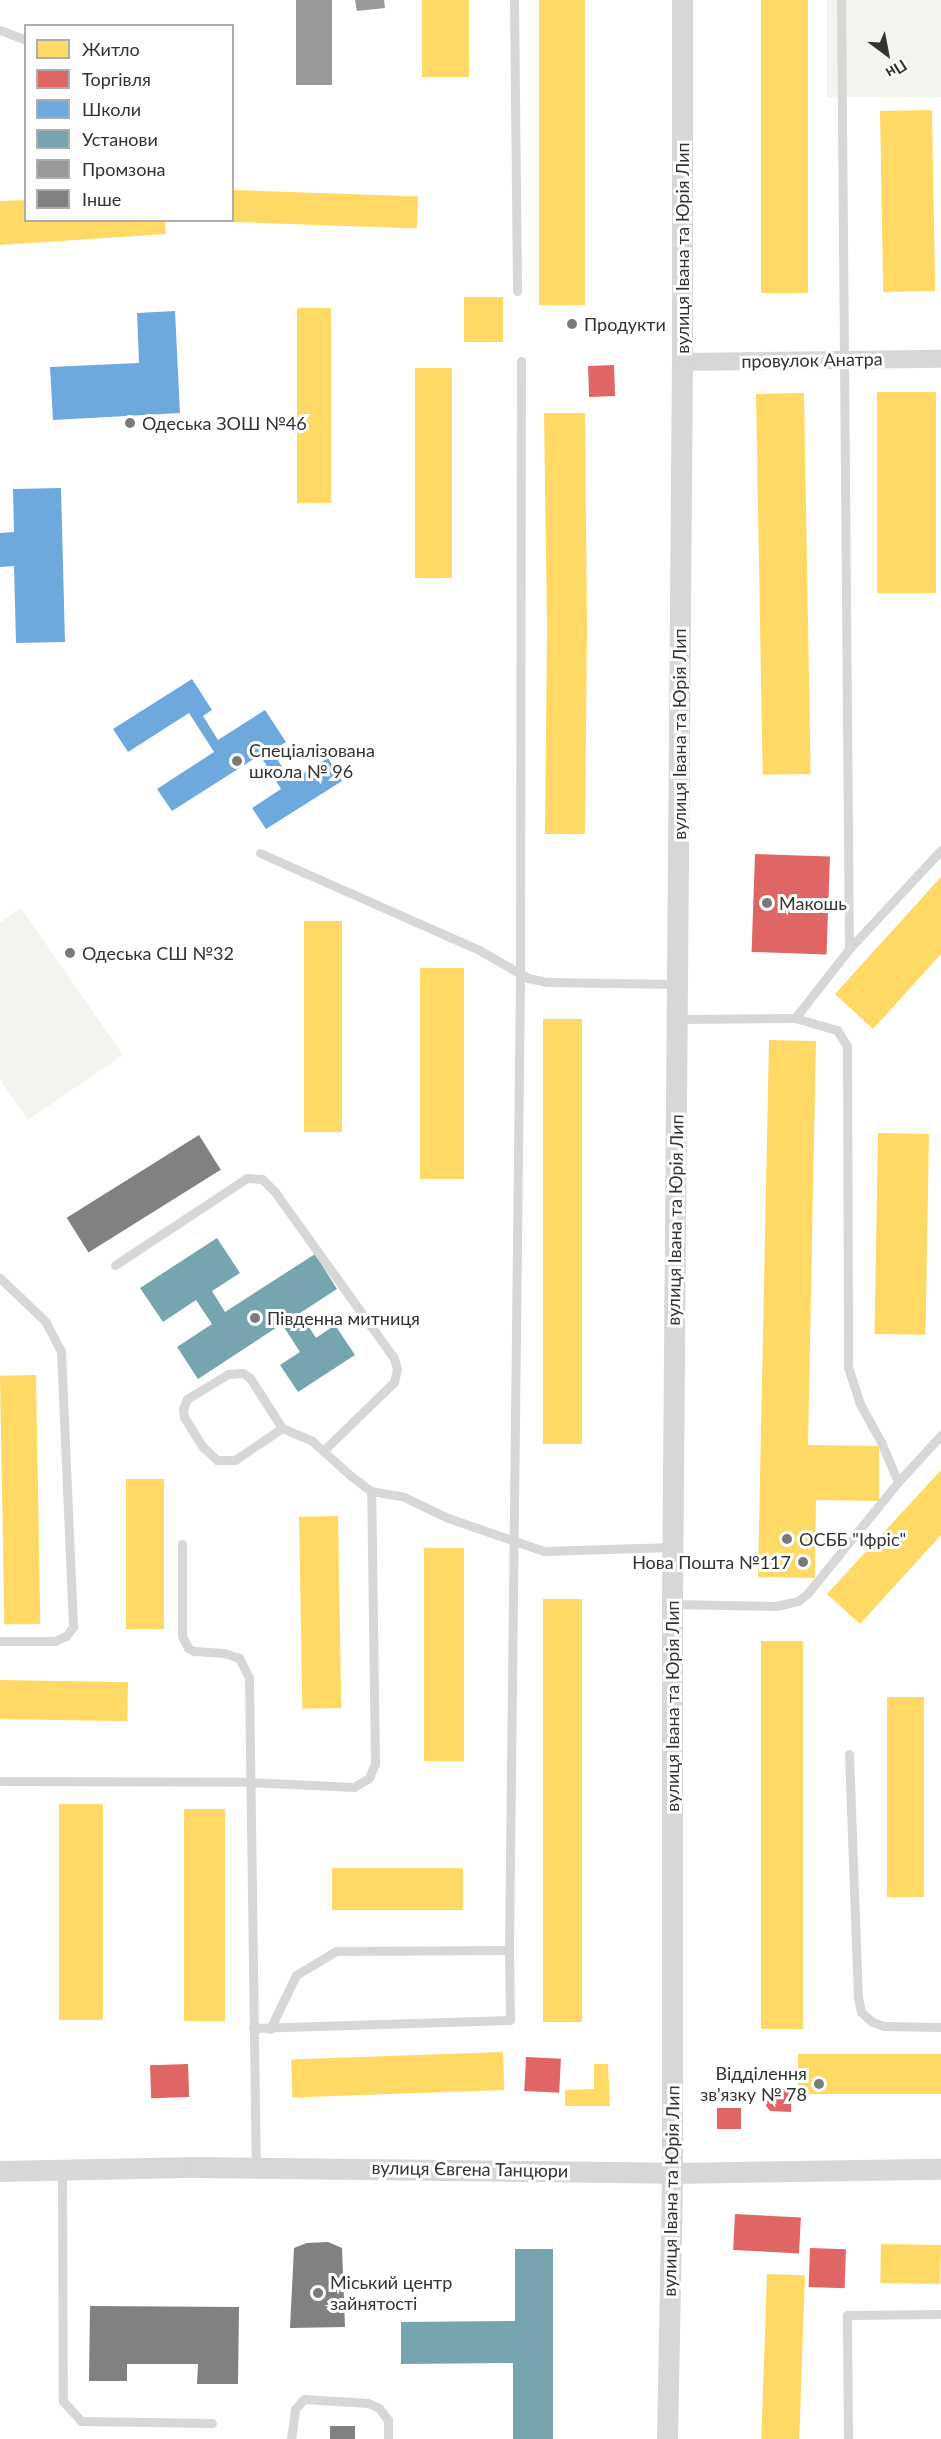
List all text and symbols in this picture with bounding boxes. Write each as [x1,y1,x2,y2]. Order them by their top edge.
legend [24,24,234,222]
north arrow [857,24,917,84]
text: Житло [82,38,140,60]
text: Пн [883,56,911,83]
text: Торгівля [82,68,151,90]
text: Школи [82,98,141,120]
text: Установи [82,128,158,150]
street label: вулиця Івана та Юрія Лип [671,142,693,354]
text: Промзона [82,158,165,180]
text: Інше [82,188,121,210]
place label: Продукти [584,313,666,335]
marker: Продукти [565,317,579,331]
street label: провулок Анатра [741,348,883,372]
place label: Одеська ЗОШ №46 [142,412,307,434]
marker: Одеська ЗОШ №46 [123,416,137,430]
street label: вулиця Івана та Юрія Лип [668,628,690,840]
place label: Спеціалізована школа № 96 [249,740,375,783]
marker: Спеціалізована школа № 96 [230,754,244,768]
place label: Макошь [779,892,847,914]
marker: Макошь [760,896,774,910]
place label: Одеська СШ №32 [82,942,234,964]
marker: Одеська СШ №32 [63,946,77,960]
street label: вулиця Івана та Юрія Лип [662,1114,688,1326]
place label: Південна митниця [267,1307,420,1329]
marker: Південна митниця [248,1311,262,1325]
place label: ОСББ "Іфріс" [799,1528,906,1550]
marker: ОСББ "Іфріс" [780,1532,794,1546]
place label: Нова Пошта №117 [632,1551,791,1573]
marker: Нова Пошта №117 [796,1555,810,1569]
street label: вулиця Івана та Юрія Лип [661,1600,683,1812]
place label: Відділення зв'язку № 78 [700,2063,807,2106]
marker: Відділення зв'язку № 78 [812,2077,826,2091]
street label: вулиця Івана та Юрія Лип [658,2085,684,2297]
street label: вулиця Євгена Танцюри [372,2156,568,2182]
place label: Міський центр зайнятості [330,2272,452,2314]
marker: Міський центр зайнятості [311,2286,325,2300]

